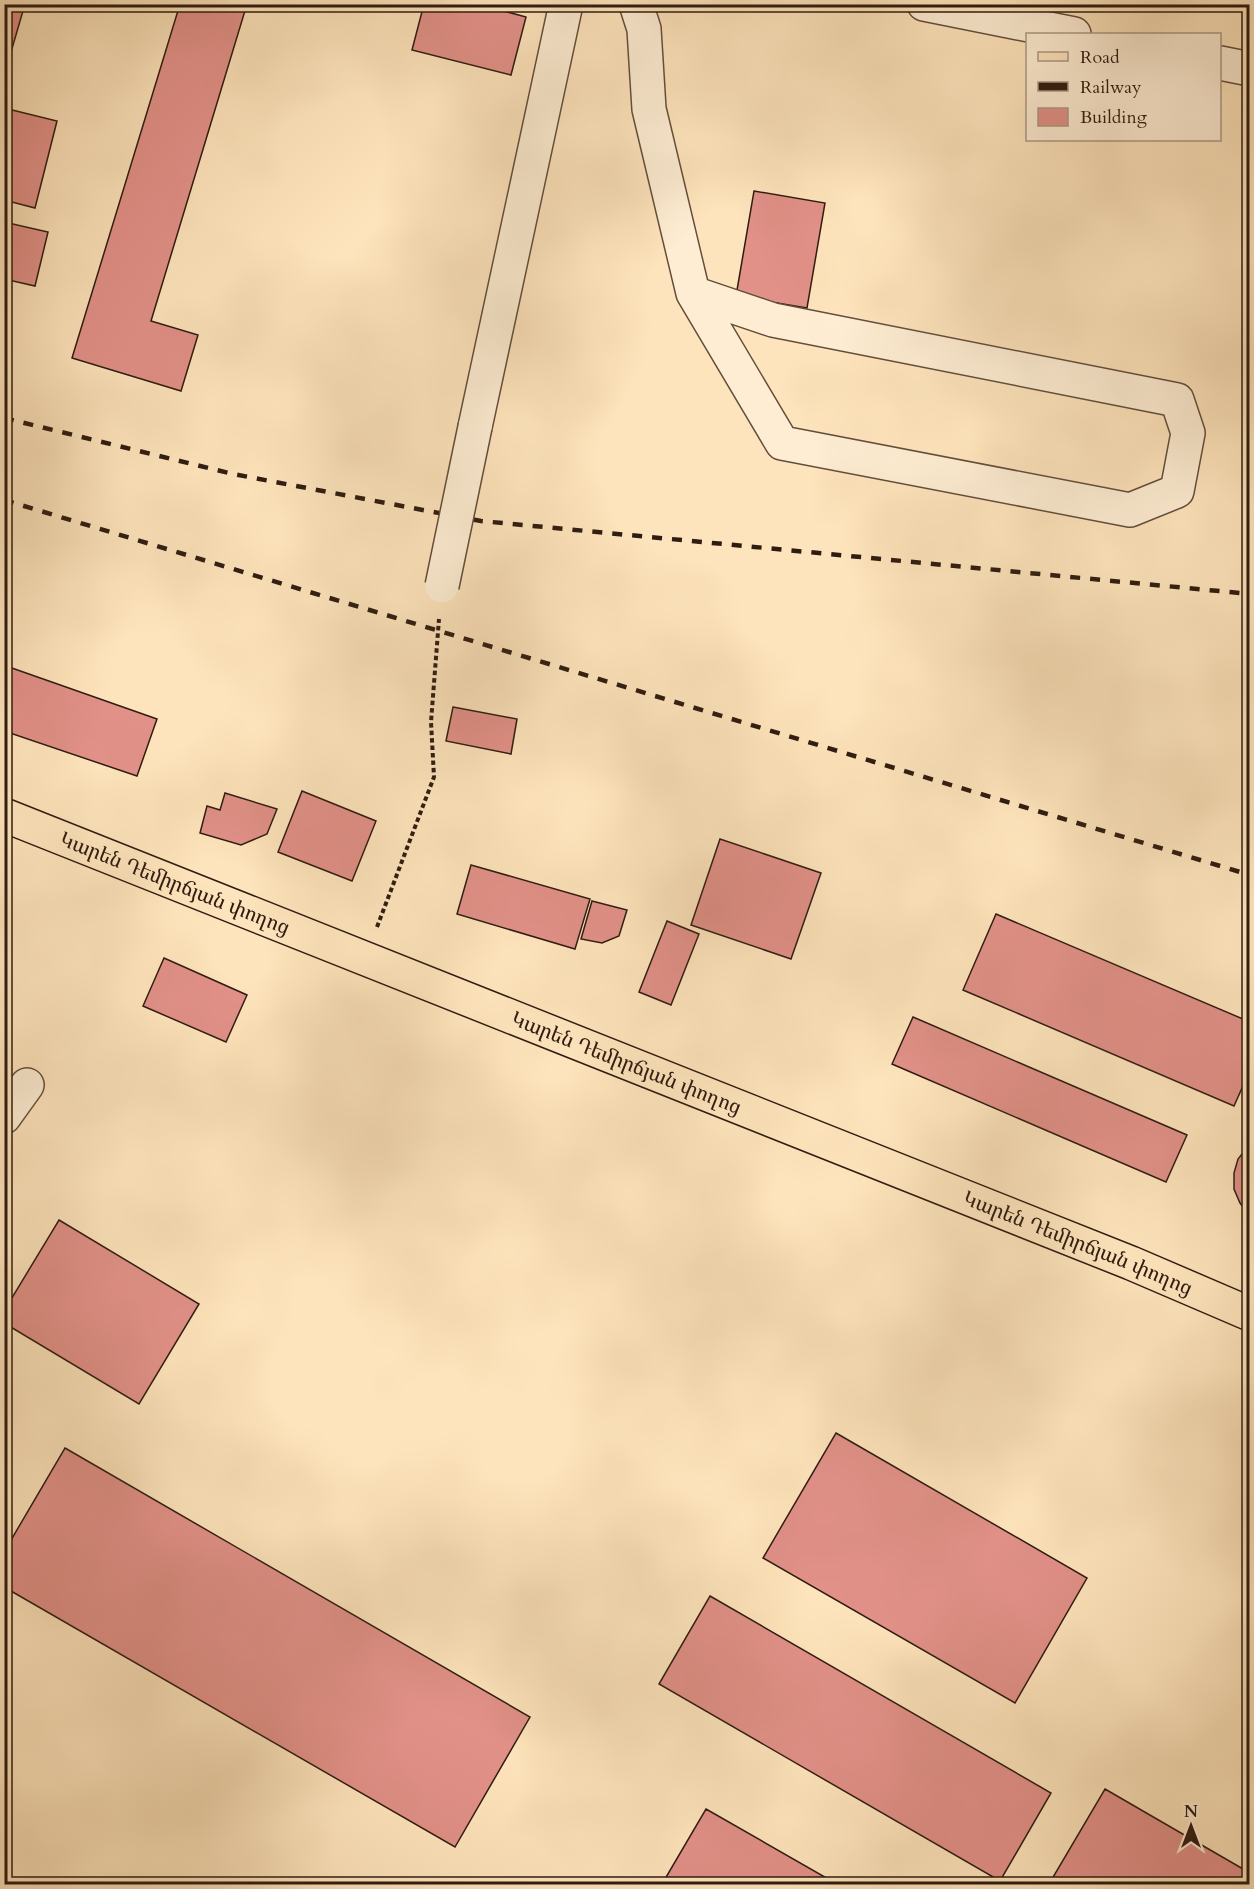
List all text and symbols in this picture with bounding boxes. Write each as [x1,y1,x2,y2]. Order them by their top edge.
legend [1026,33,1221,141]
text: Road [1080,45,1120,70]
text: Railway [1080,75,1142,100]
text: Building [1080,105,1148,130]
street label: Կարեն Դեմիրճյան փողոց [56,825,294,941]
street label: Կարեն Դեմիրճյան փողոց [508,1005,746,1120]
street label: Կարեն Դեմիրճյան փողոց [959,1184,1197,1301]
north arrow [1161,1796,1221,1856]
text: N [1184,1801,1198,1823]

